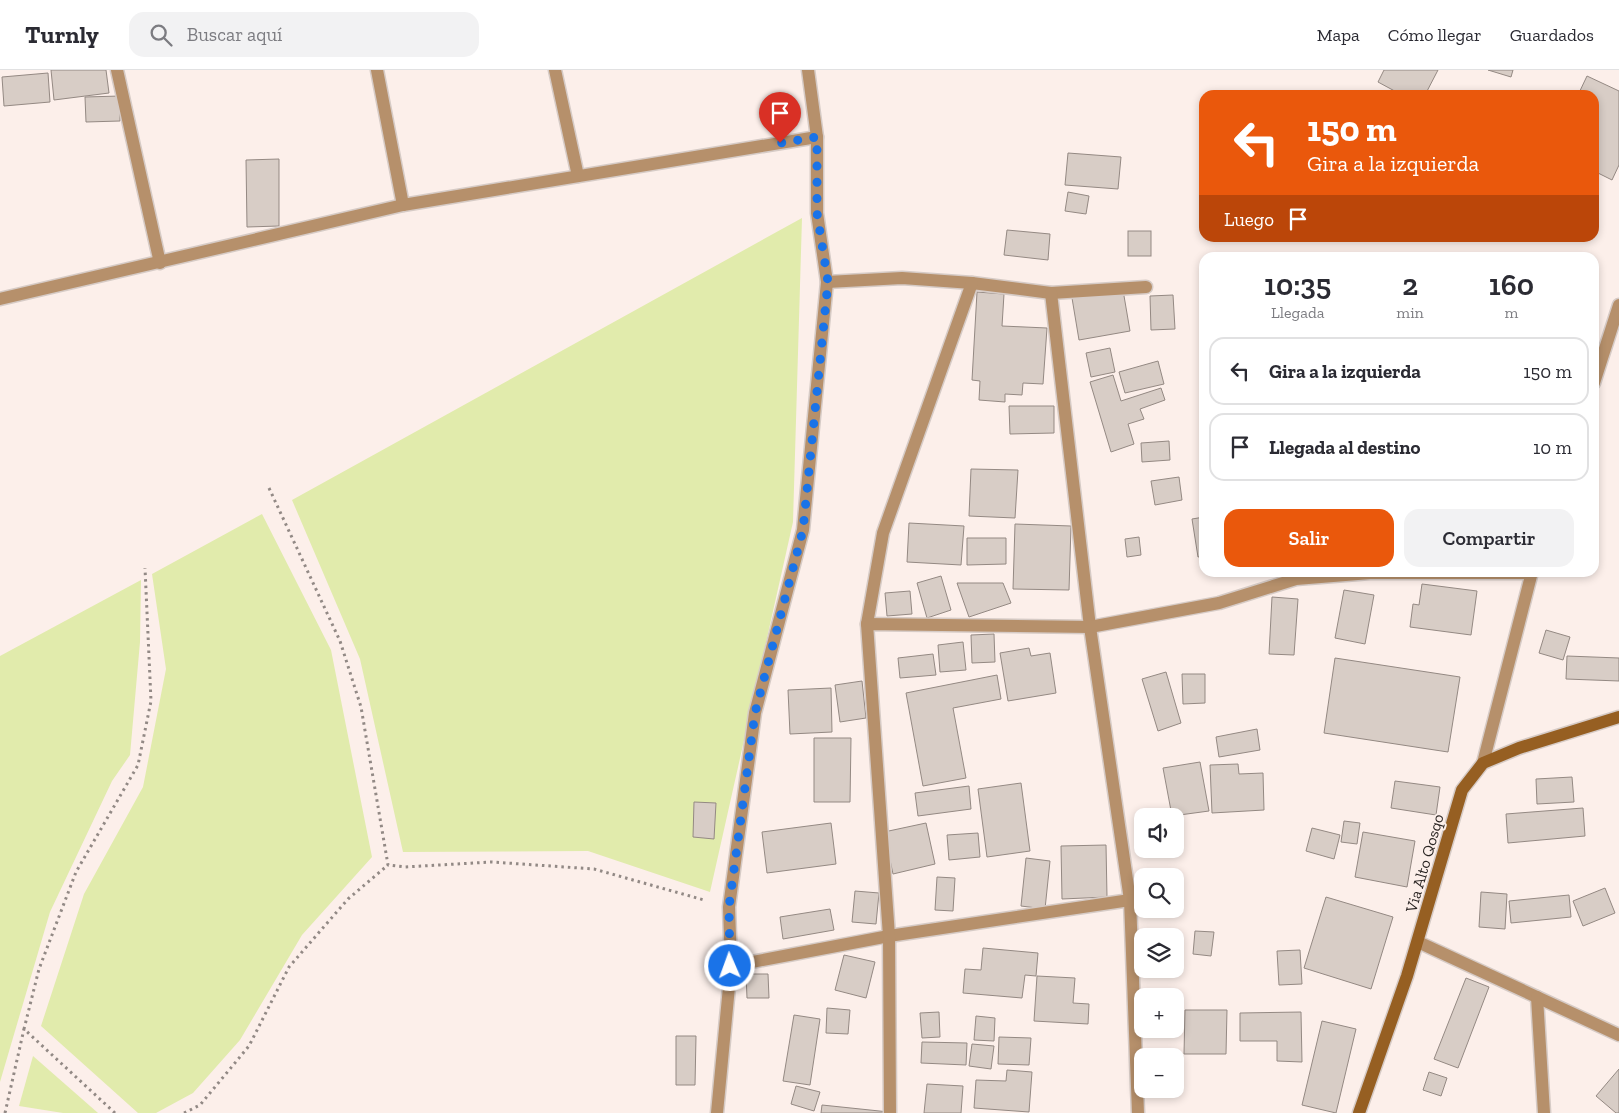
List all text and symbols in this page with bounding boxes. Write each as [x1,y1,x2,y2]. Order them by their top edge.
search box [129,12,479,57]
text: Turnly [25,20,99,49]
icon: search [147,21,175,49]
text: Buscar aquí [187,23,282,46]
text: Mapa [1317,24,1360,46]
text: Cómo llegar [1388,24,1482,46]
text: Guardados [1510,24,1594,46]
pin [759,92,801,143]
icon: arrive [766,99,794,127]
text: 150 m [1307,108,1397,150]
icon: left [1224,110,1289,175]
text: Gira a la izquierda [1307,150,1479,177]
icon: arrive [1284,205,1312,233]
text: Luego [1224,208,1274,231]
text: 10:35 [1264,267,1331,303]
text: 2 [1402,267,1418,303]
text: 160 [1489,267,1534,303]
text: Llegada [1271,303,1324,322]
text: min [1396,303,1424,322]
text: m [1504,303,1518,322]
icon: left [1226,357,1254,385]
text: Gira a la izquierda [1269,360,1421,383]
text: 150 m [1523,360,1572,383]
icon: arrive [1226,433,1254,461]
text: Llegada al destino [1269,436,1420,459]
text: 10 m [1533,436,1572,459]
button: Salir [1224,509,1394,567]
button: Compartir [1404,509,1574,567]
map controls [1134,808,1184,1098]
button: sound [1134,808,1184,858]
street label: Via Alto Qosqo [1401,812,1448,916]
button: search [1134,868,1184,918]
button: layers [1134,928,1184,978]
position arrow [703,939,755,991]
button: + [1134,988,1184,1038]
button: − [1134,1048,1184,1098]

